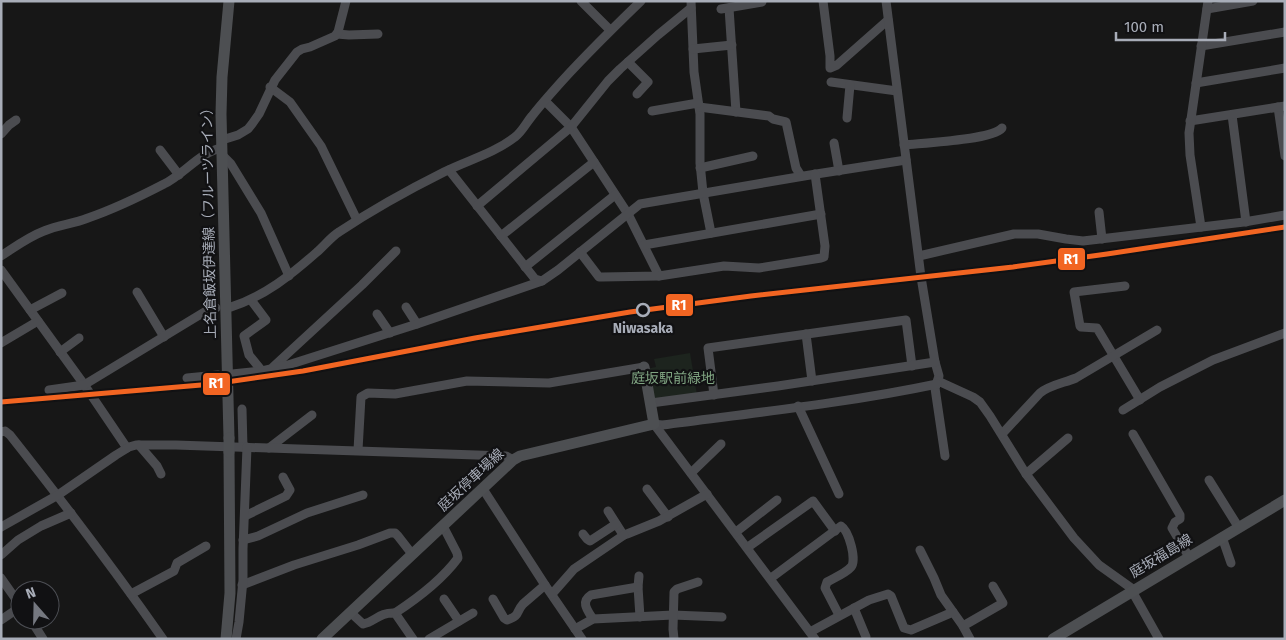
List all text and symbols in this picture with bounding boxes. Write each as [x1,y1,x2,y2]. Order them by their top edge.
scale bar [1116,10,1225,42]
text: 100 m [1124,18,1164,36]
street label: 上名倉飯坂伊達線（フルーツライン） [198,101,220,339]
line badge: R1 [1057,247,1086,271]
text: R1 [1064,251,1078,268]
line badge: R1 [665,293,694,317]
text: R1 [672,297,686,314]
marker: Niwasaka [636,303,650,317]
place label: Niwasaka [613,320,674,337]
park label: 庭坂駅前緑地 [631,370,715,387]
line badge: R1 [202,372,231,396]
text: R1 [209,375,223,392]
street label: 庭坂停車場線 [434,445,508,515]
street label: 庭坂福島線 [1127,531,1195,581]
north arrow [10,580,60,630]
text: N [23,584,38,603]

